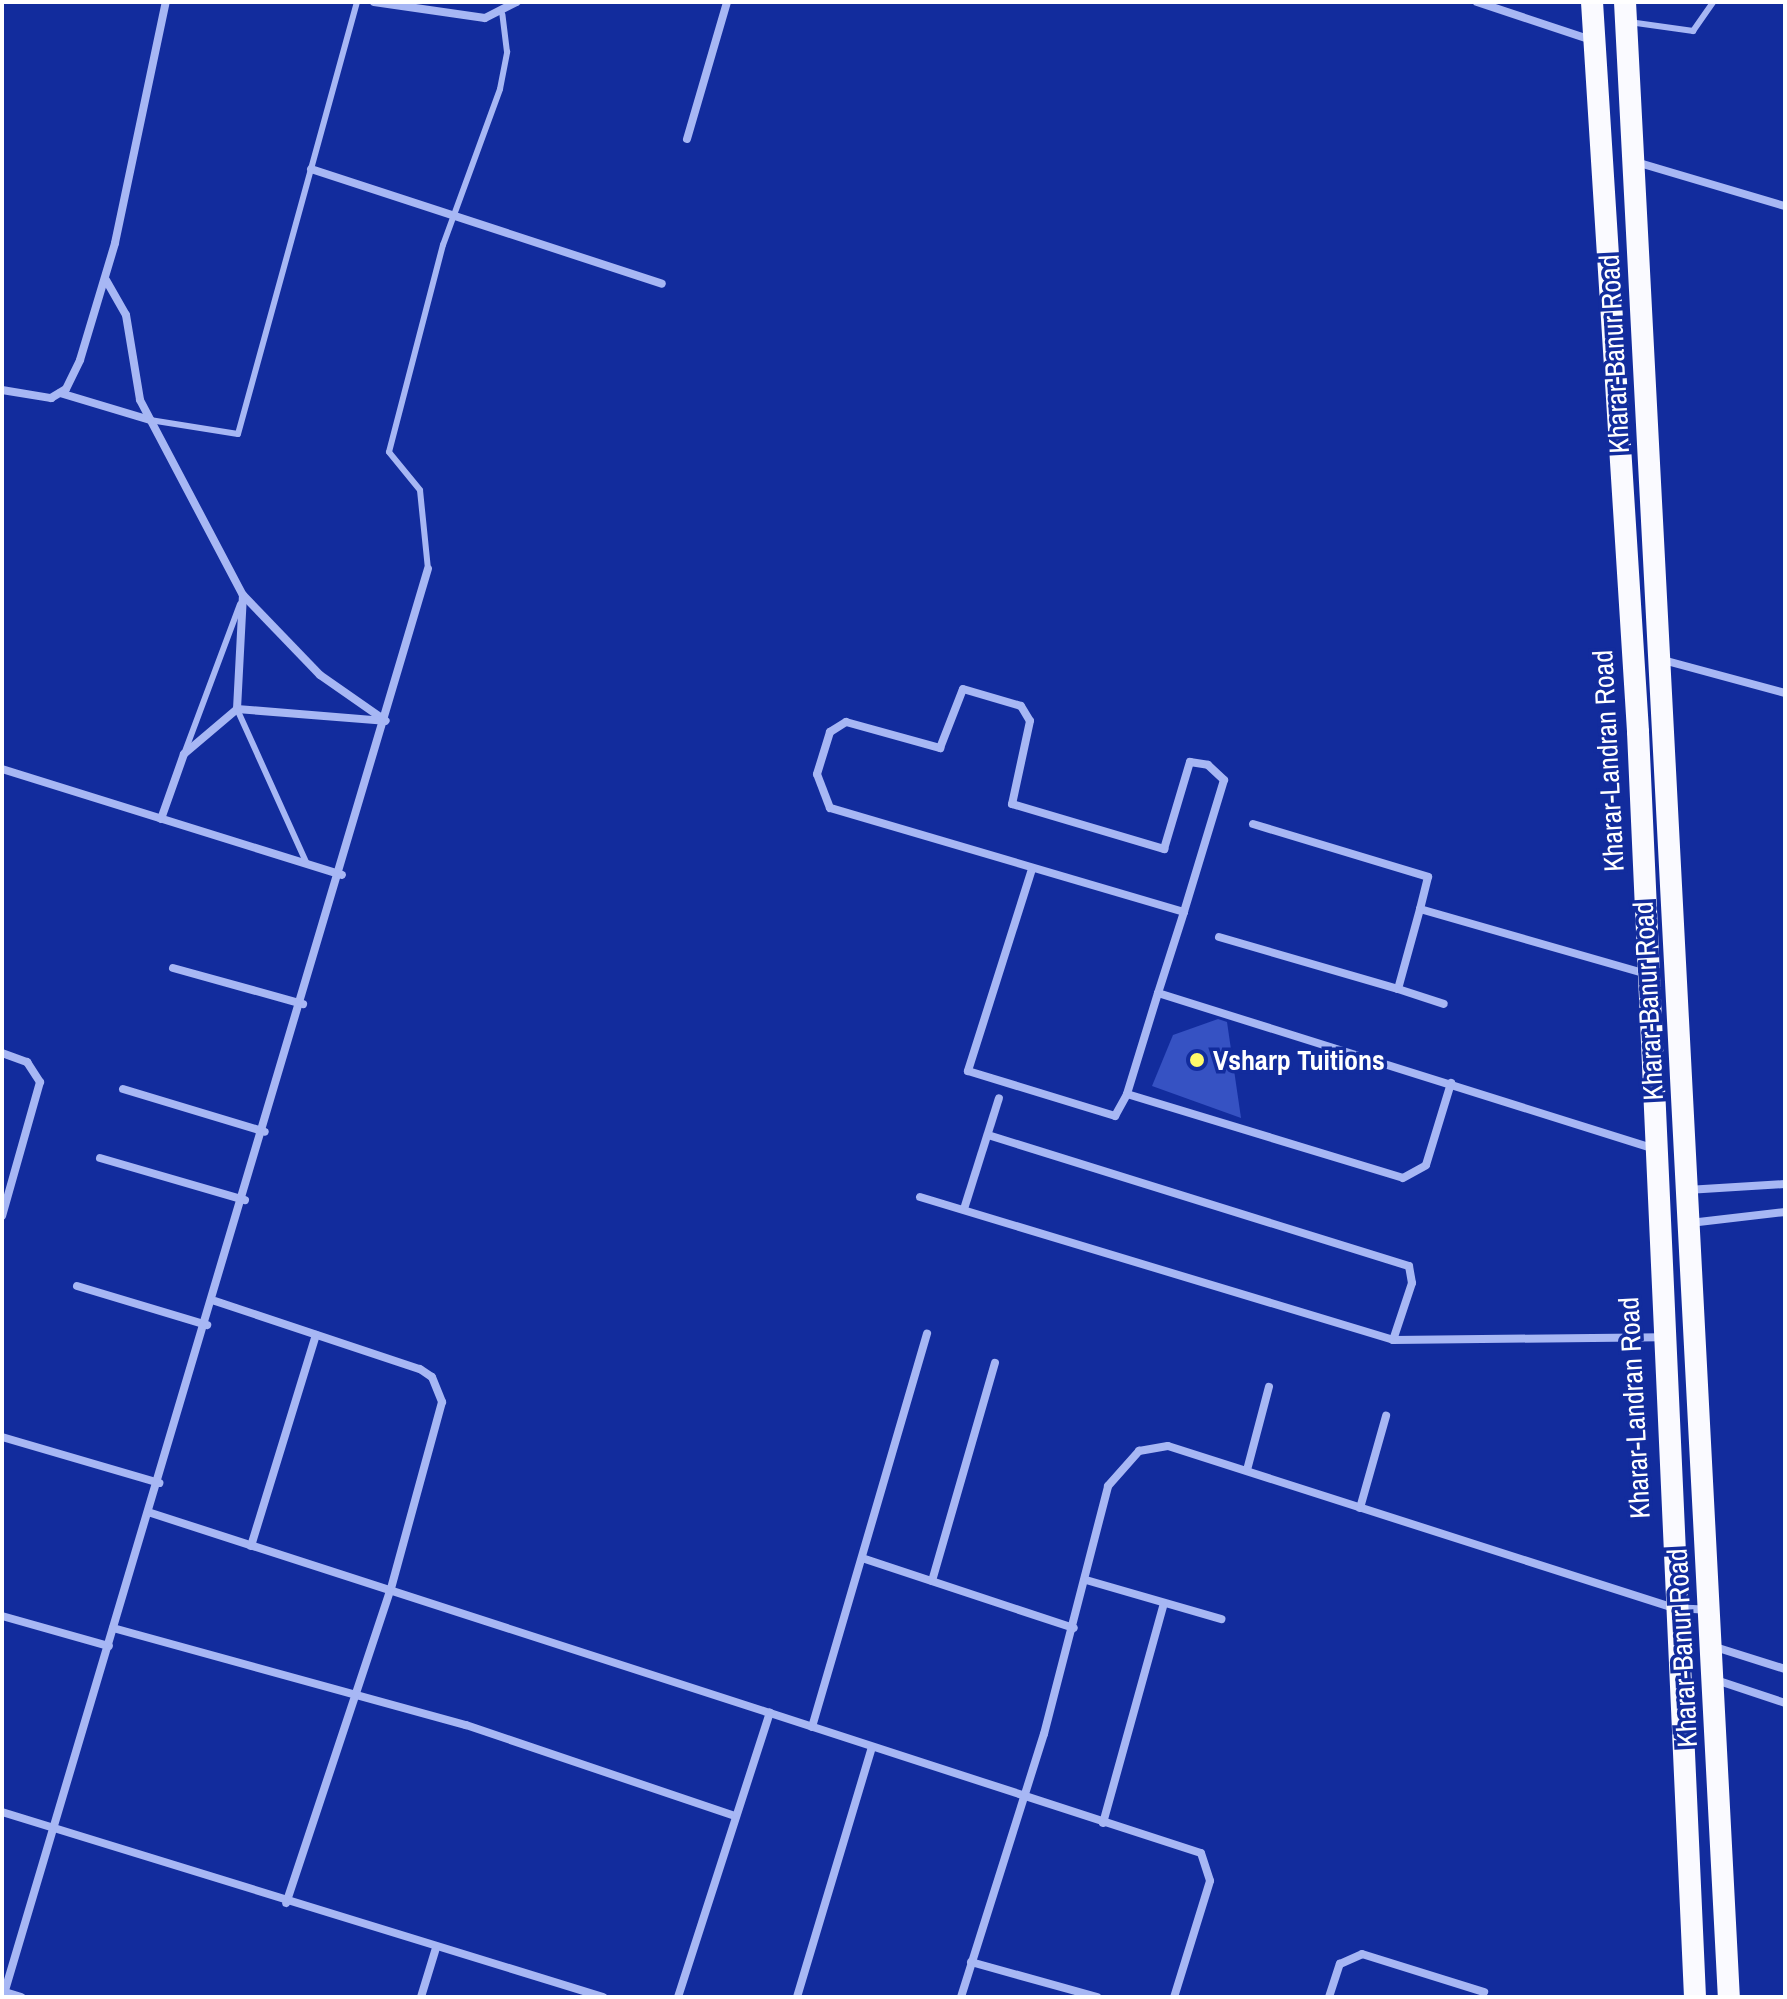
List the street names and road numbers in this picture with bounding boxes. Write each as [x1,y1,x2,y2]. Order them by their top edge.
street label: Kharar-Banur Road [1592,254,1636,454]
street label: Kharar-Landran Road [1585,649,1631,873]
street label: Kharar-Banur Road [1626,901,1670,1101]
street label: Kharar-Landran Road [1611,1296,1657,1520]
street label: Kharar-Banur Road [1660,1548,1704,1748]

